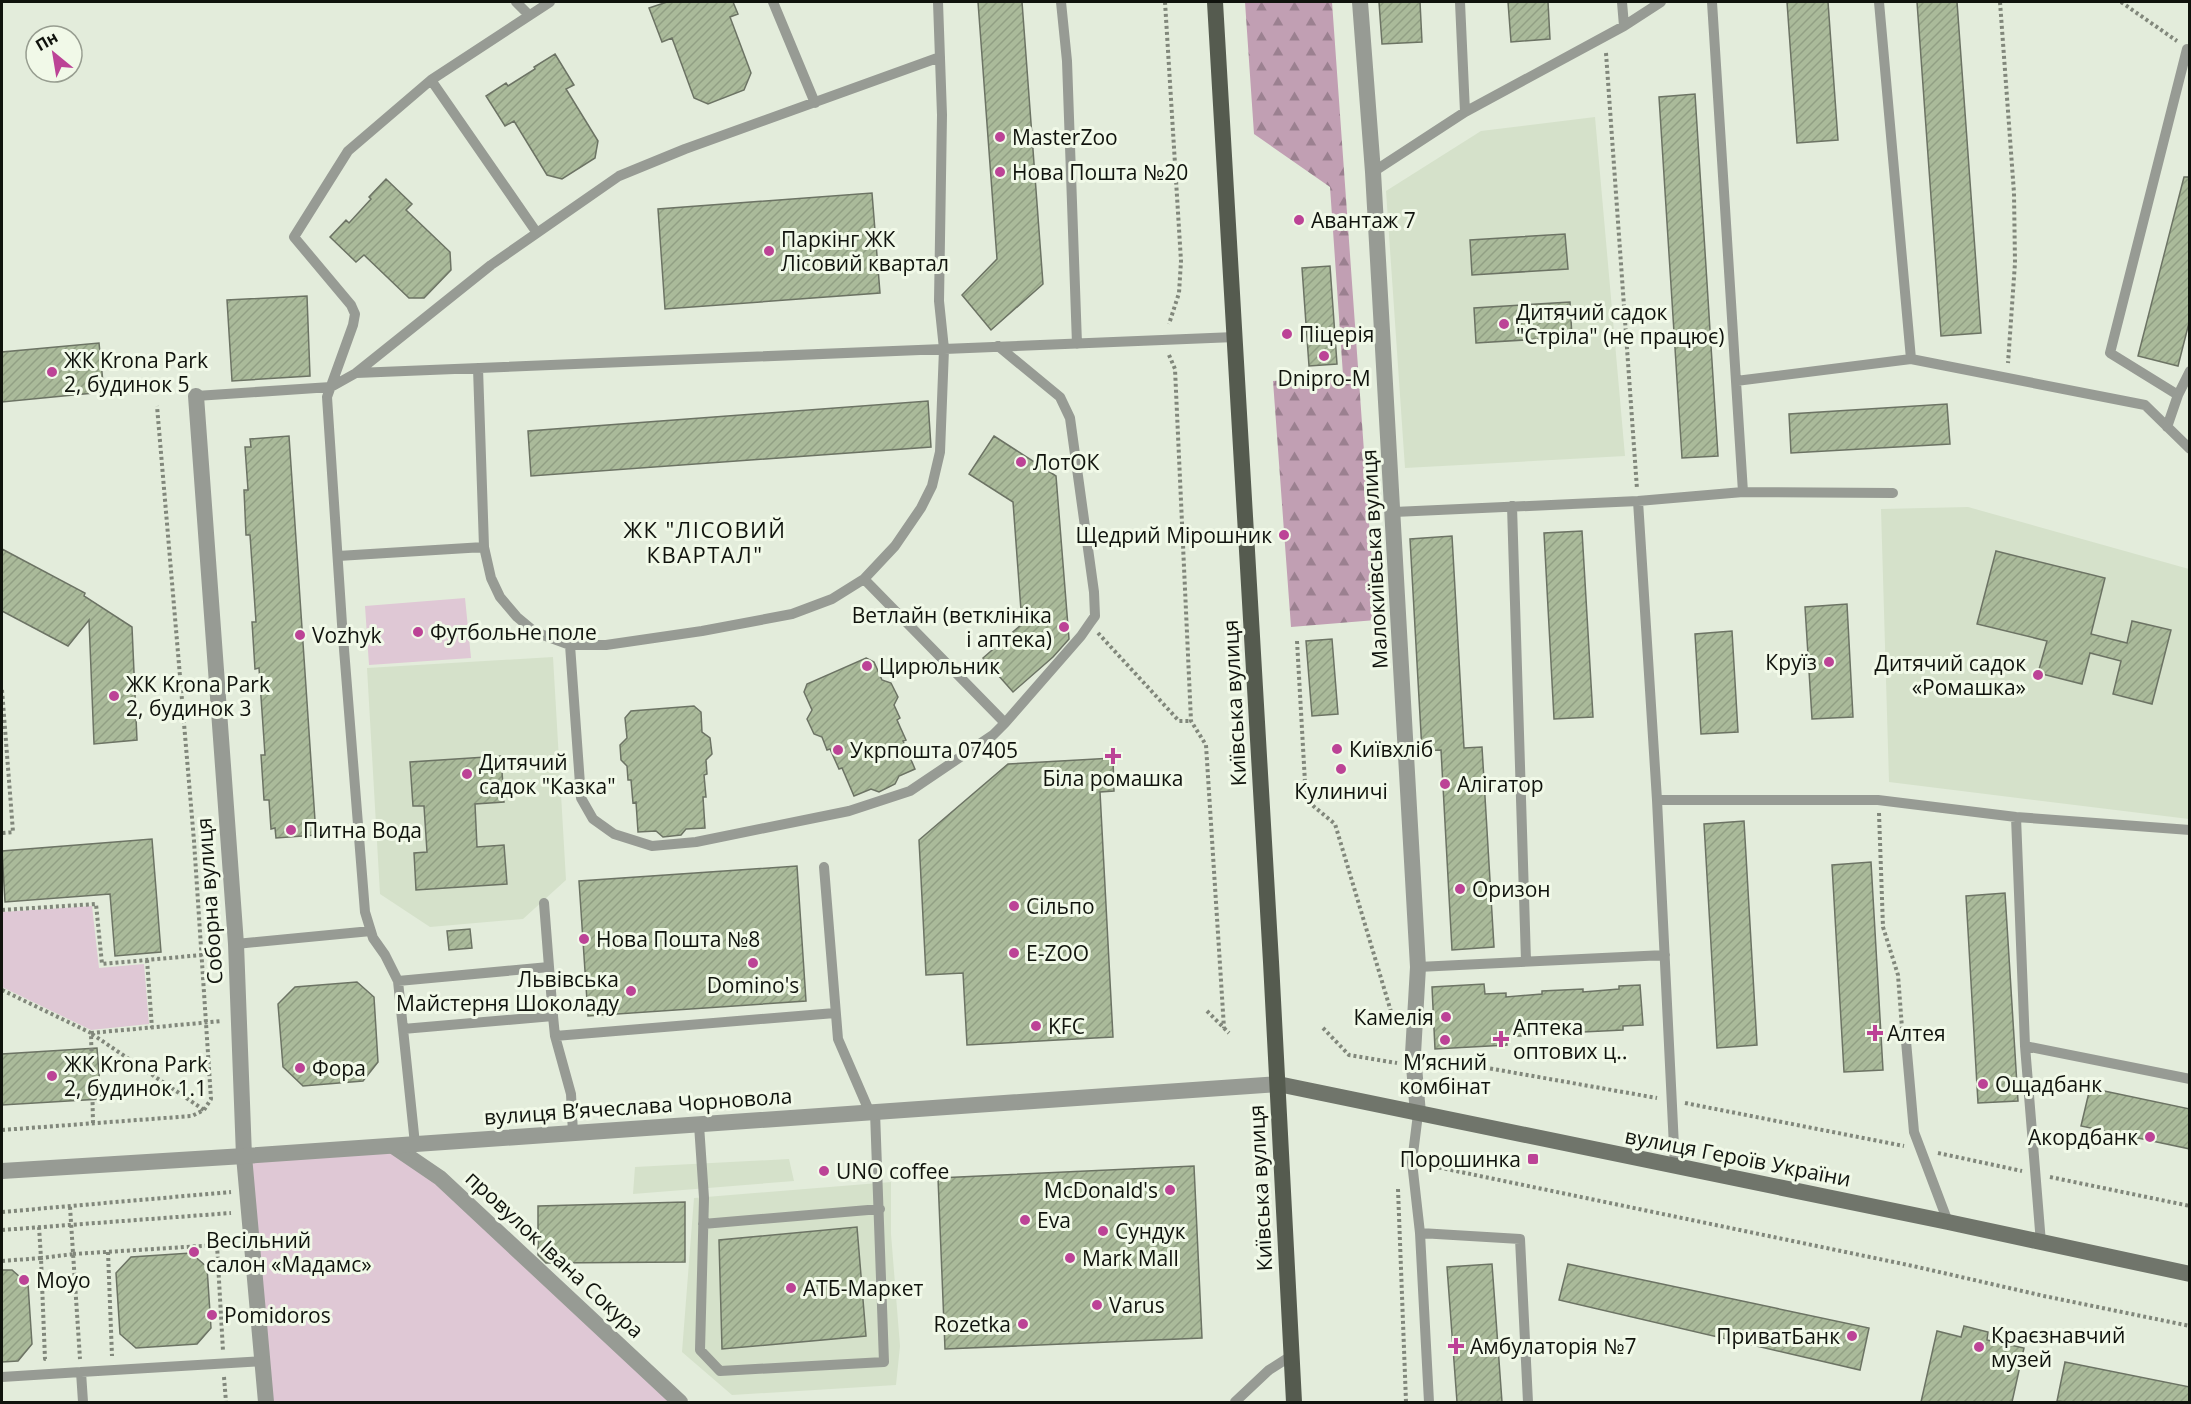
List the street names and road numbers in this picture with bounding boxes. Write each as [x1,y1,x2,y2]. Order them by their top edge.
street label: Малокиївська вулиця [1354,448,1394,670]
street label: Київська вулиця [1216,619,1252,787]
street label: Соборна вулиця [189,817,229,985]
street label: вулиця Вʼячеслава Чорновола [483,1081,793,1131]
street label: Київська вулиця [1242,1104,1278,1272]
street label: вулиця Героїв України [1623,1121,1853,1193]
street label: провулок Івана Сокура [460,1164,650,1344]

